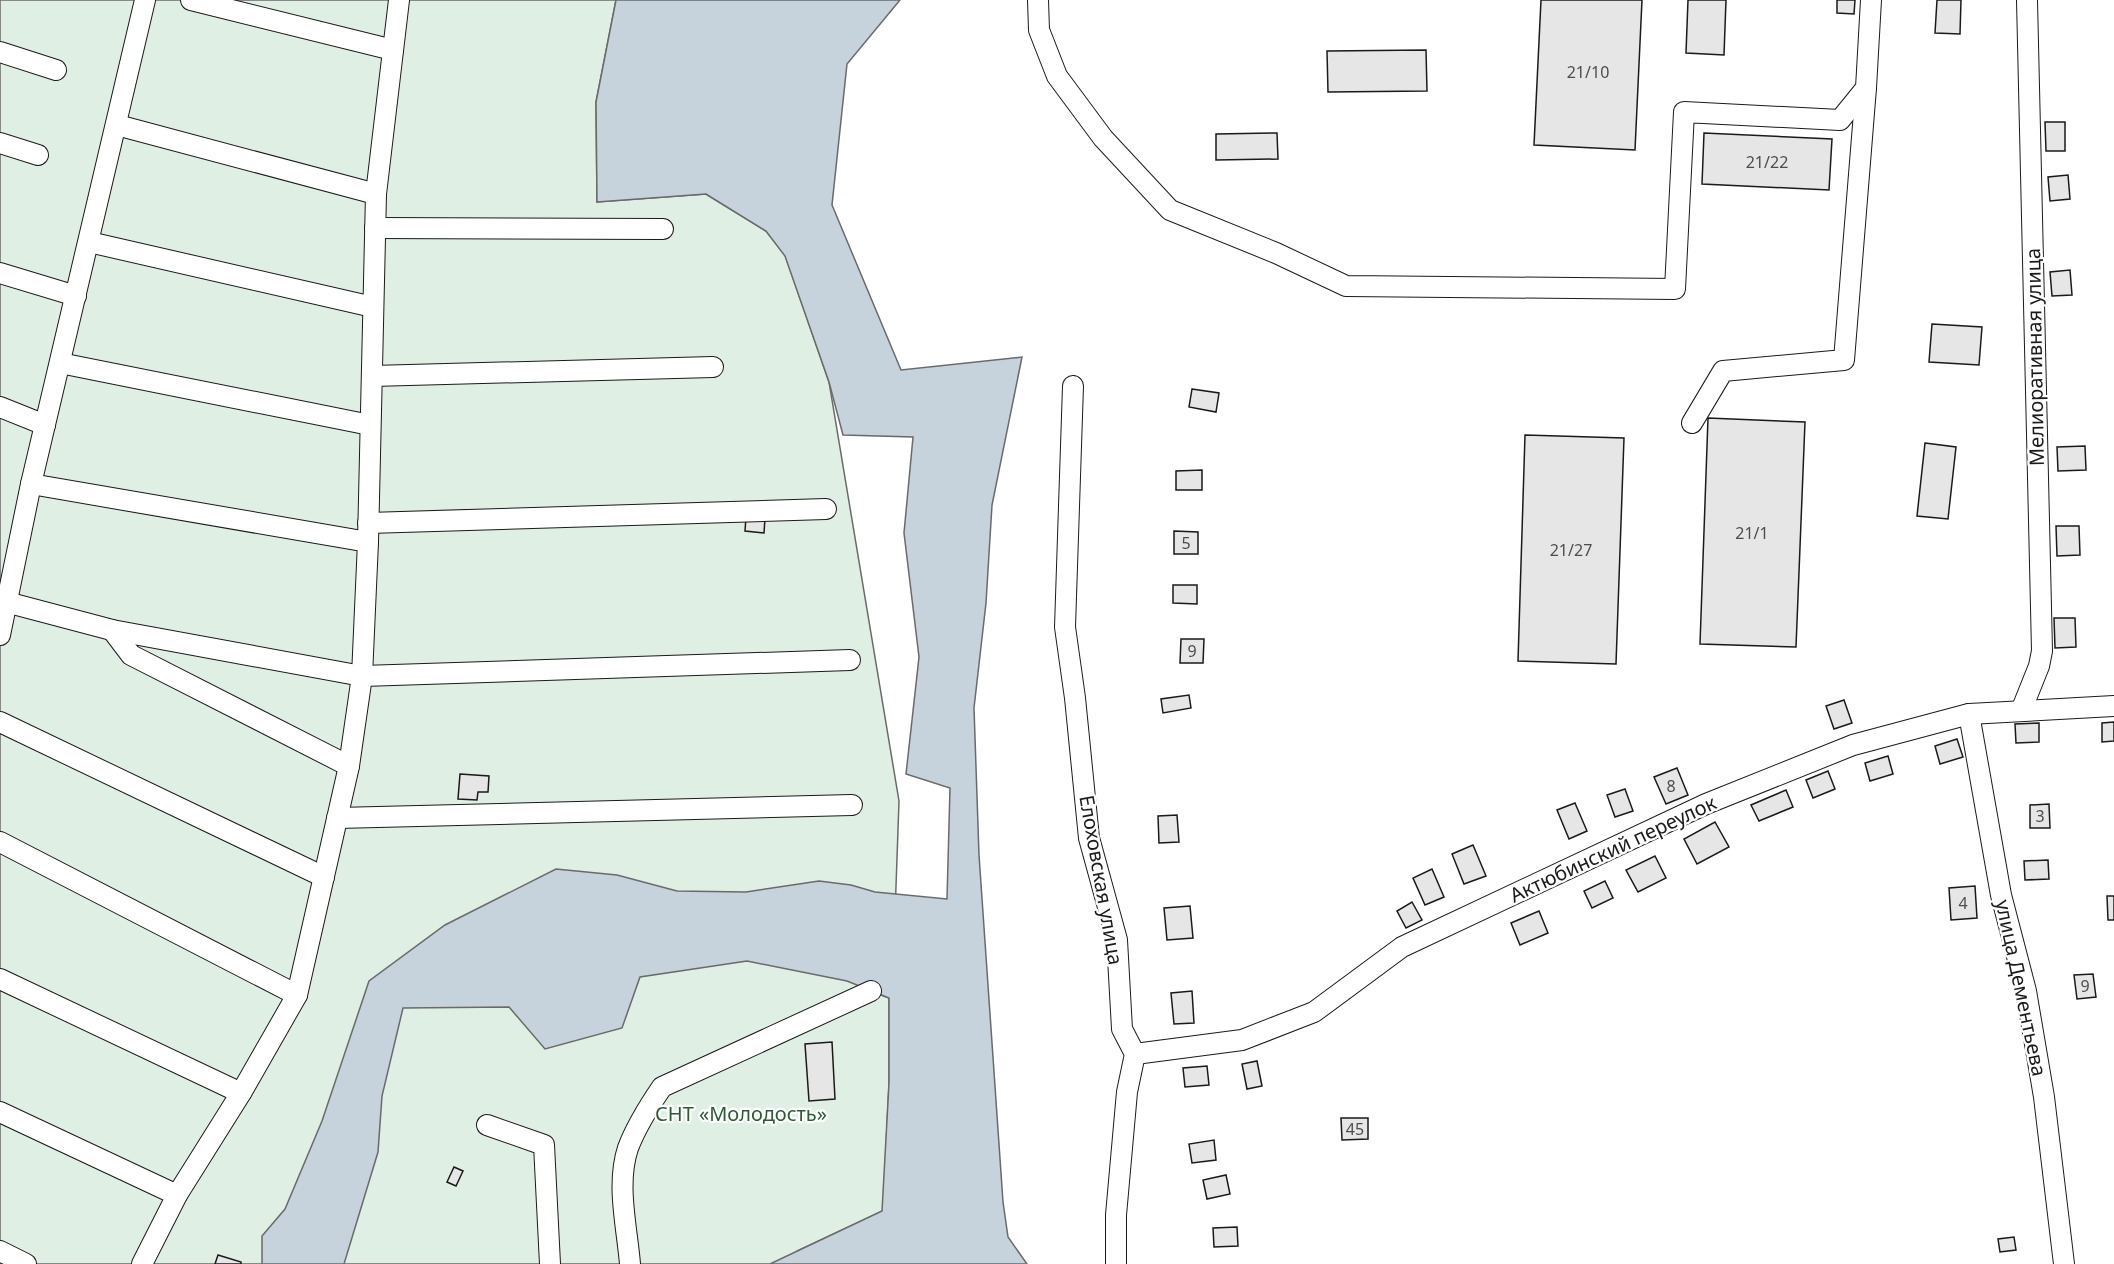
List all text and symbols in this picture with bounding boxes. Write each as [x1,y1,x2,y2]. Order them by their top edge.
house number: 21/10 [1567,61,1609,83]
house number: 21/22 [1746,151,1788,173]
street label: Мелиоративная улица [2019,248,2050,466]
house number: 21/1 [1735,522,1769,544]
house number: 5 [1181,532,1191,554]
house number: 21/27 [1550,539,1592,561]
house number: 9 [1187,640,1197,662]
house number: 8 [1666,775,1676,797]
street label: Актюбинский переулок [1505,789,1721,908]
street label: Елоховская улица [1073,793,1130,967]
house number: 3 [2035,805,2045,827]
house number: 4 [1958,892,1968,914]
street label: улица Дементьева [1990,897,2053,1079]
house number: 9 [2080,975,2090,997]
park label: СНТ «Молодость» [655,1100,827,1127]
house number: 45 [1346,1118,1364,1140]

